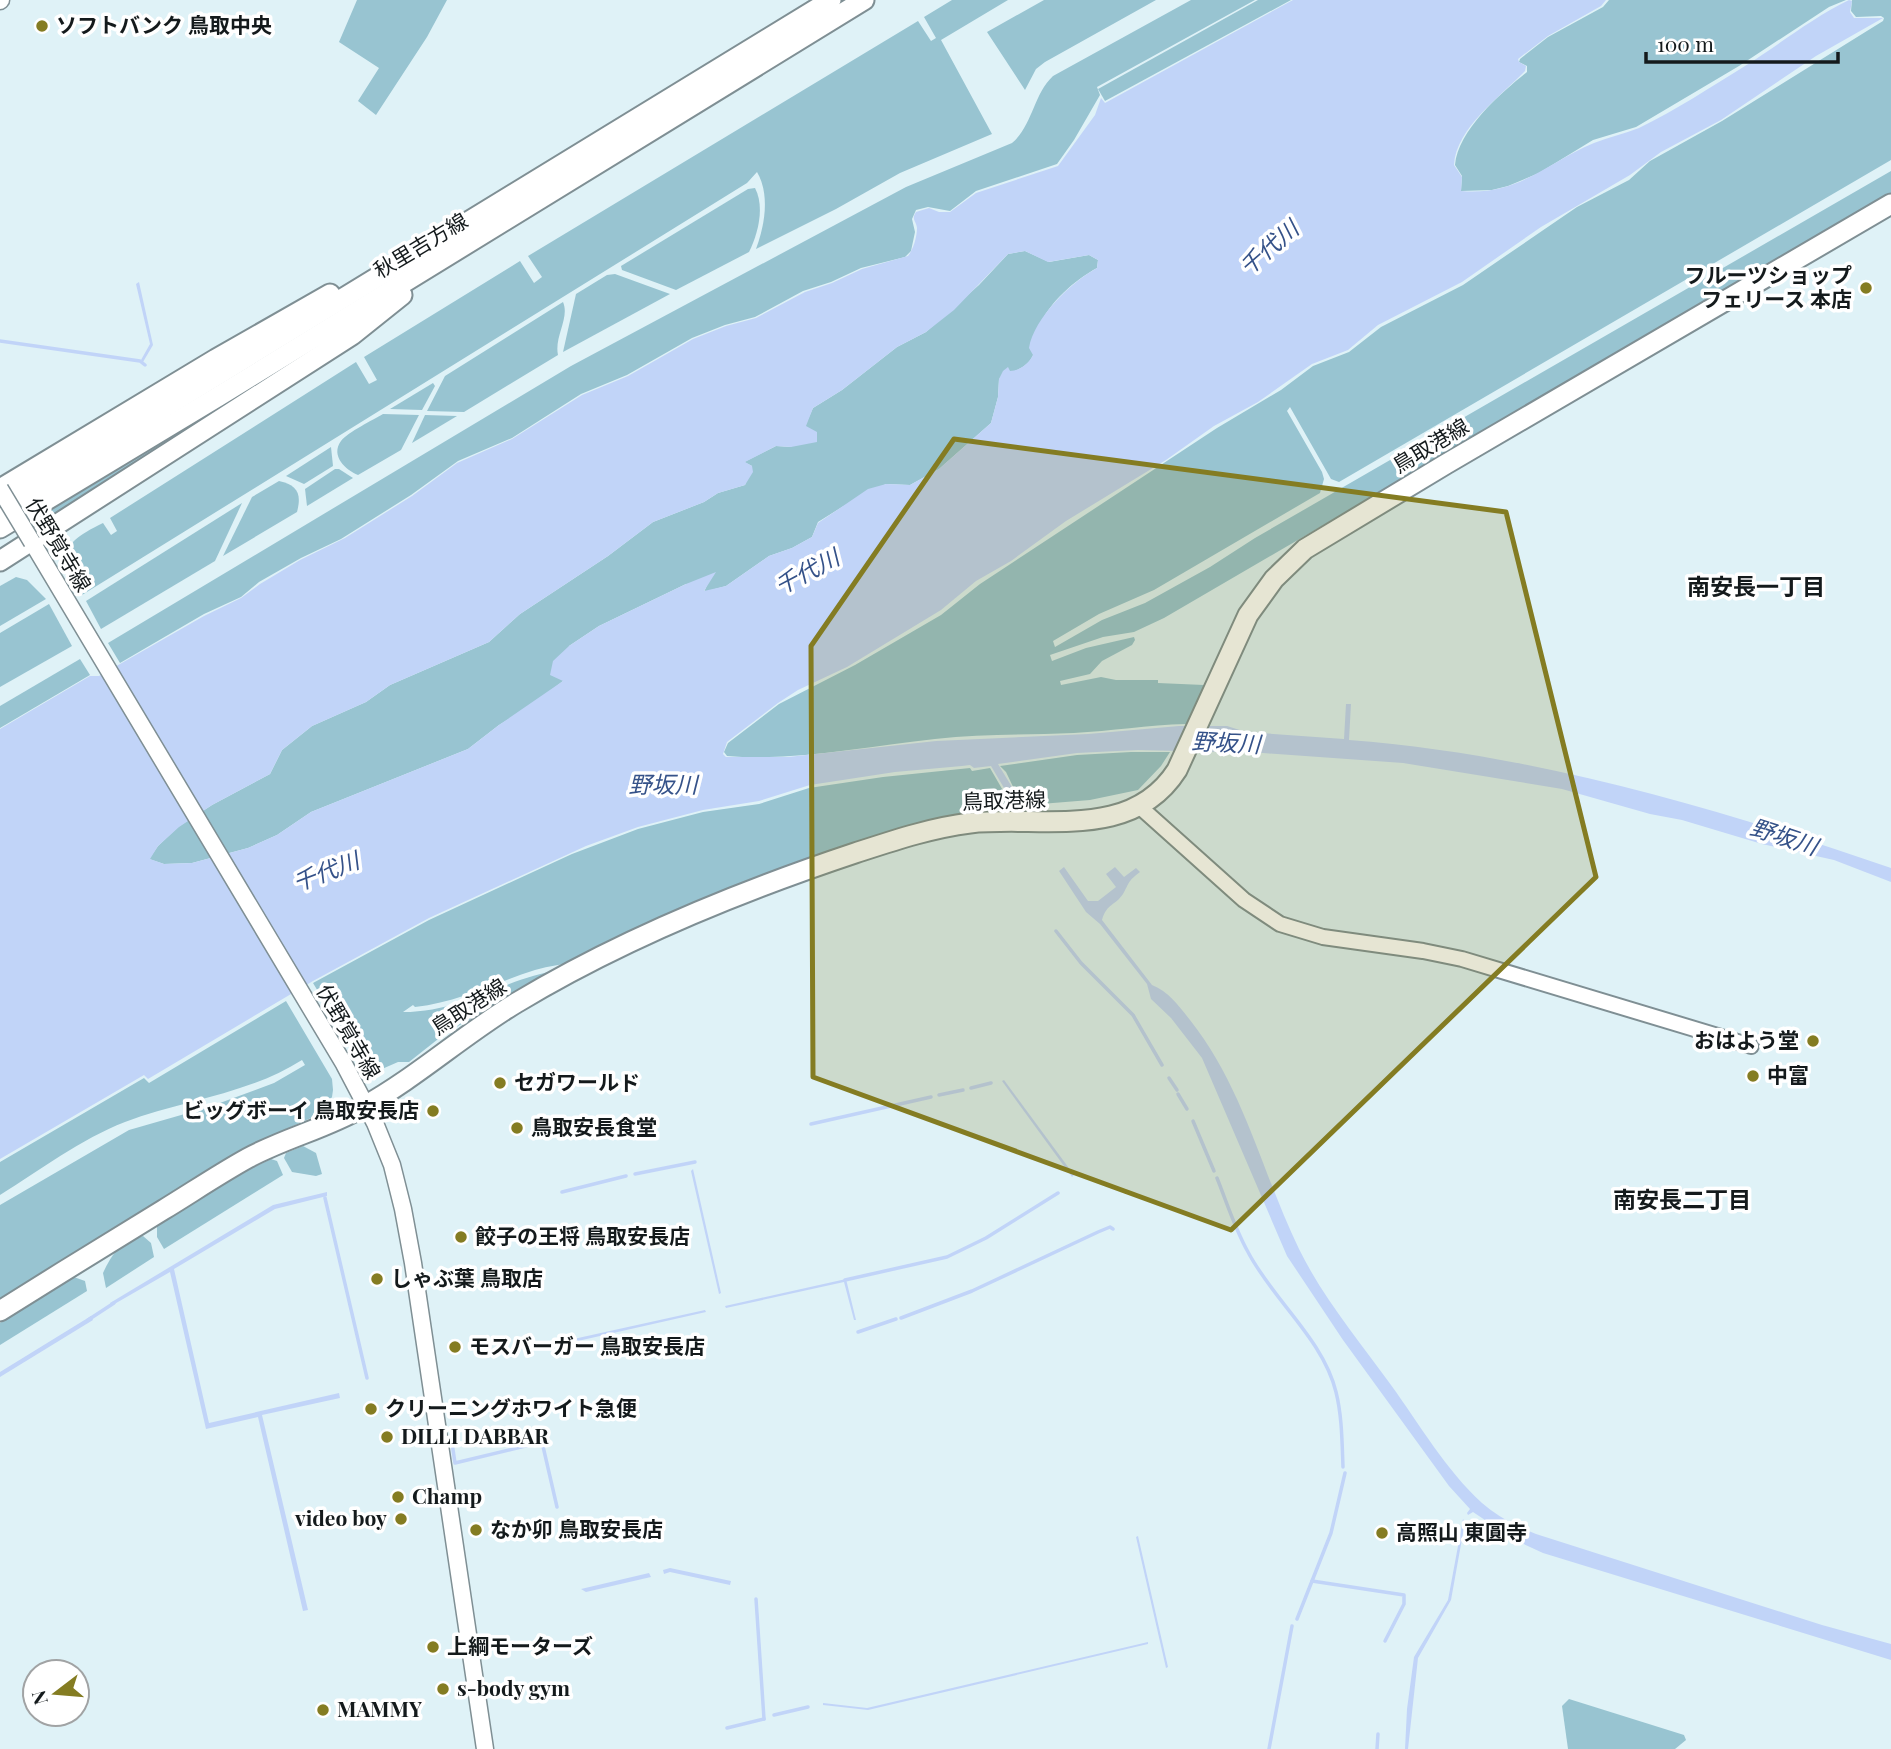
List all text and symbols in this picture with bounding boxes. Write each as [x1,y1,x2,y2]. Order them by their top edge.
place label: ソフトバンク 鳥取中央 [56,10,272,38]
marker: ソフトバンク 鳥取中央 [34,18,50,34]
scale bar [1646,21,1839,65]
text: 100 m [1657,29,1714,57]
street label: 秋里吉方線 [368,205,472,283]
water label: 千代川 [1232,211,1306,281]
place label: フルーツショップ フェリース 本店 [1684,260,1852,312]
marker: フルーツショップ フェリース 本店 [1858,280,1874,296]
street label: 鳥取港線 [1387,411,1473,478]
street label: 伏野覚寺線 [21,492,99,596]
water label: 千代川 [769,539,847,601]
district label: 南安長一丁目 [1687,570,1825,601]
water label: 野坂川 [1191,724,1264,759]
water label: 野坂川 [629,768,701,799]
street label: 鳥取港線 [961,784,1046,814]
water label: 野坂川 [1747,810,1825,862]
water label: 千代川 [288,843,366,897]
street label: 鳥取港線 [425,971,511,1040]
street label: 伏野覚寺線 [311,979,388,1083]
place label: おはよう堂 [1694,1025,1799,1053]
marker: おはよう堂 [1805,1033,1821,1049]
place label: 中富 [1767,1060,1809,1088]
place label: セガワールド [514,1067,640,1095]
marker: 中富 [1745,1068,1761,1084]
marker: セガワールド [492,1075,508,1091]
place label: ビッグボーイ 鳥取安長店 [183,1095,419,1123]
marker: ビッグボーイ 鳥取安長店 [425,1103,441,1119]
place label: 鳥取安長食堂 [531,1112,657,1140]
marker: 鳥取安長食堂 [509,1120,525,1136]
district label: 南安長二丁目 [1613,1183,1751,1214]
place label: 餃子の王将 鳥取安長店 [475,1221,690,1249]
marker: 餃子の王将 鳥取安長店 [453,1229,469,1245]
place label: しゃぶ葉 鳥取店 [391,1263,543,1291]
marker: しゃぶ葉 鳥取店 [369,1271,385,1287]
place label: モスバーガー 鳥取安長店 [469,1331,705,1359]
marker: モスバーガー 鳥取安長店 [447,1339,463,1355]
place label: クリーニングホワイト急便 [385,1393,637,1421]
marker: クリーニングホワイト急便 [363,1401,379,1417]
place label: DILLI DABBAR [401,1421,549,1449]
marker: DILLI DABBAR [379,1429,395,1445]
place label: Champ [412,1481,482,1509]
marker: Champ [390,1489,406,1505]
place label: video boy [294,1503,387,1531]
marker: video boy [393,1511,409,1527]
place label: なか卯 鳥取安長店 [490,1514,663,1542]
place label: 高照山 東圓寺 [1396,1517,1527,1545]
marker: なか卯 鳥取安長店 [468,1522,484,1538]
marker: 高照山 東圓寺 [1374,1525,1390,1541]
place label: 上綱モーターズ [447,1631,593,1659]
marker: 上綱モーターズ [425,1639,441,1655]
north arrow [21,1658,91,1728]
place label: s-body gym [457,1673,570,1701]
marker: s-body gym [435,1681,451,1697]
text: N [24,1688,53,1708]
place label: MAMMY [337,1694,422,1722]
marker: MAMMY [315,1702,331,1718]

